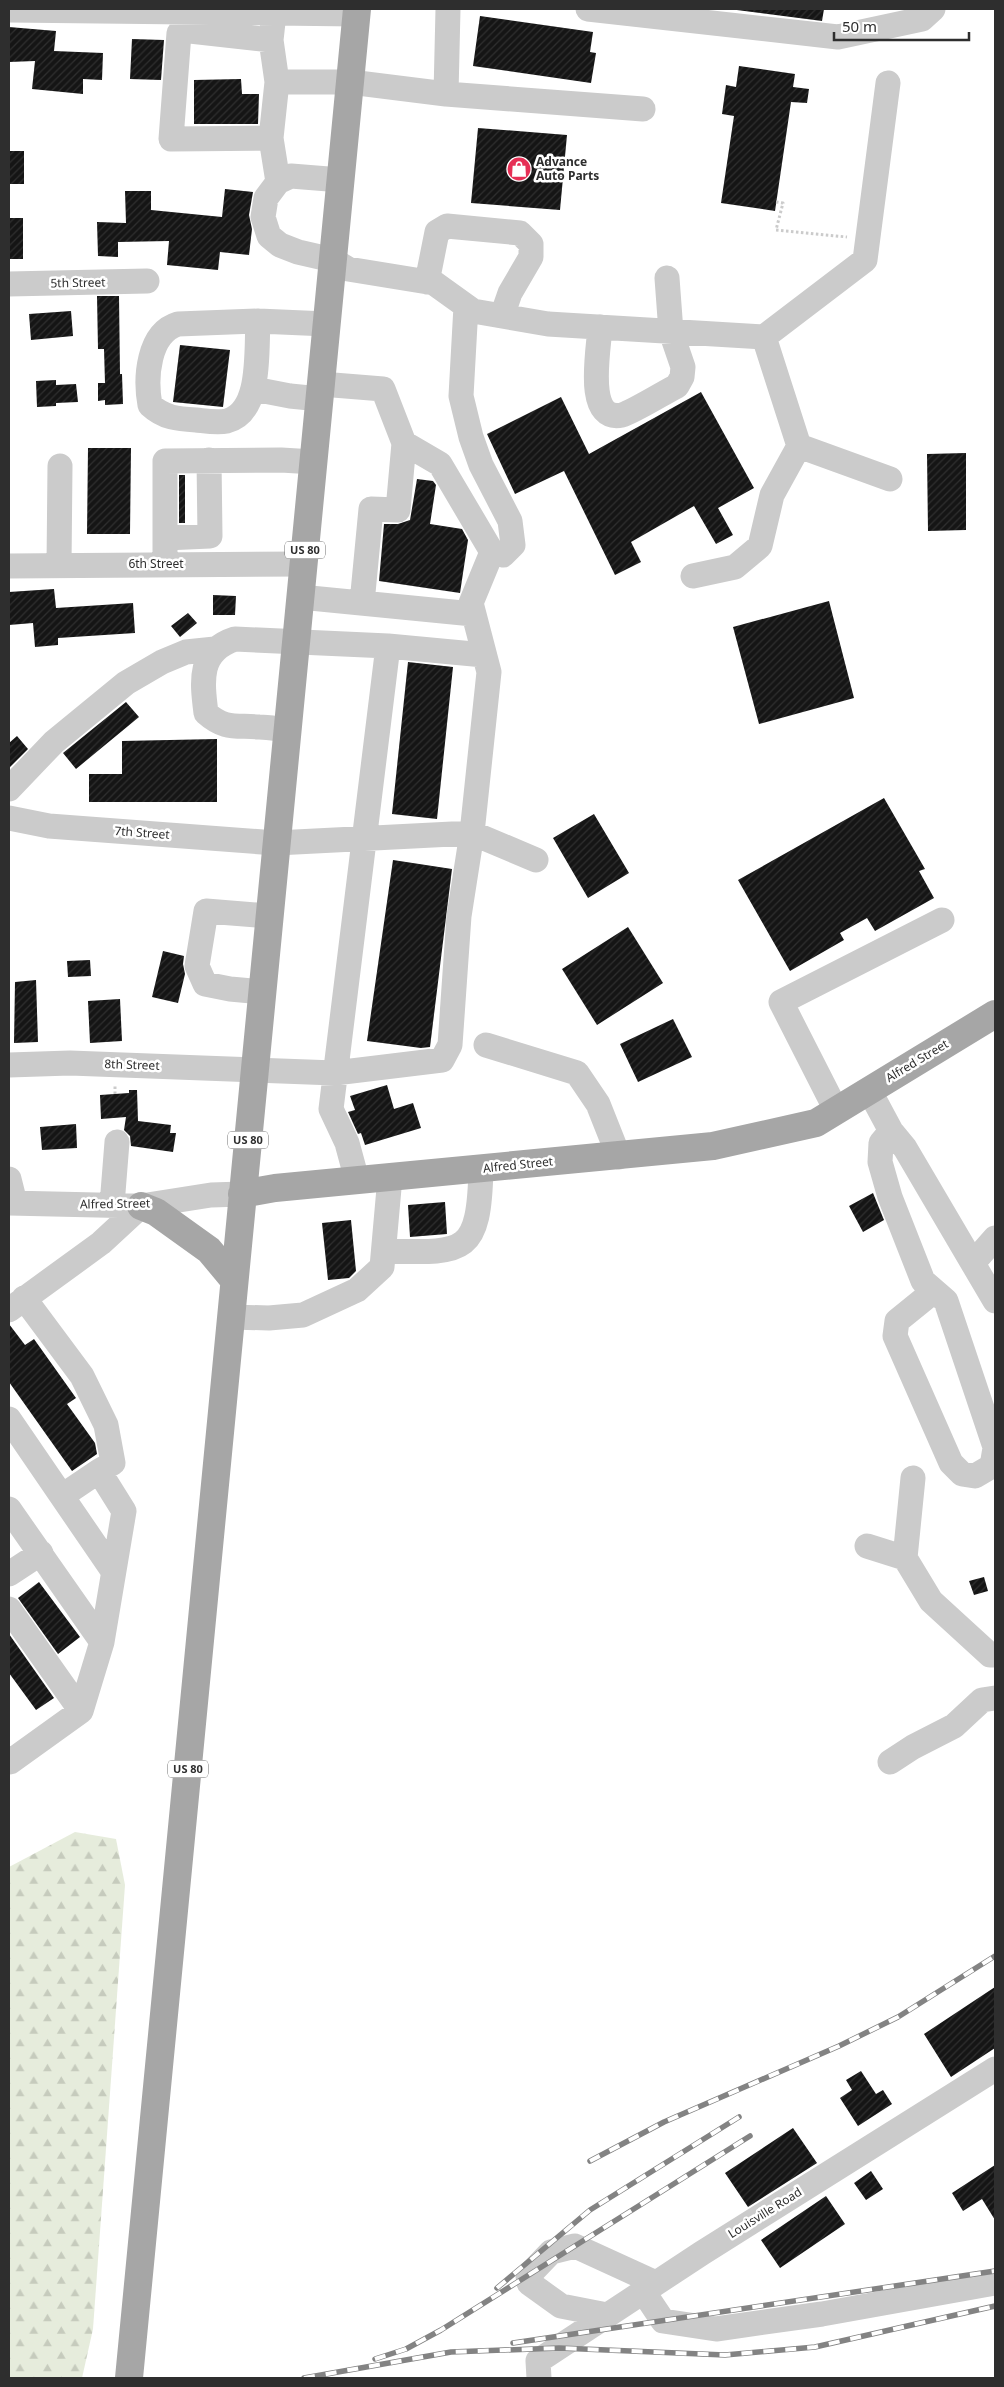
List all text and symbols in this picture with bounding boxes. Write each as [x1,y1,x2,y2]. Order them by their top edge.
scale bar [834,10,969,42]
text: 50 m [842,16,877,36]
place label: Advance Auto Parts [536,153,599,184]
shop icon: Advance Auto Parts [506,156,532,182]
street label: 5th Street [50,274,106,291]
road number: US 80 [285,542,325,558]
street label: 6th Street [128,555,184,572]
street label: 7th Street [114,822,171,843]
street label: Alfred Street [882,1035,952,1086]
street label: 8th Street [104,1055,161,1074]
road number: US 80 [228,1132,268,1148]
street label: Alfred Street [482,1152,554,1177]
street label: Alfred Street [80,1194,151,1213]
road number: US 80 [168,1760,208,1778]
street label: Louisville Road [725,2183,805,2242]

